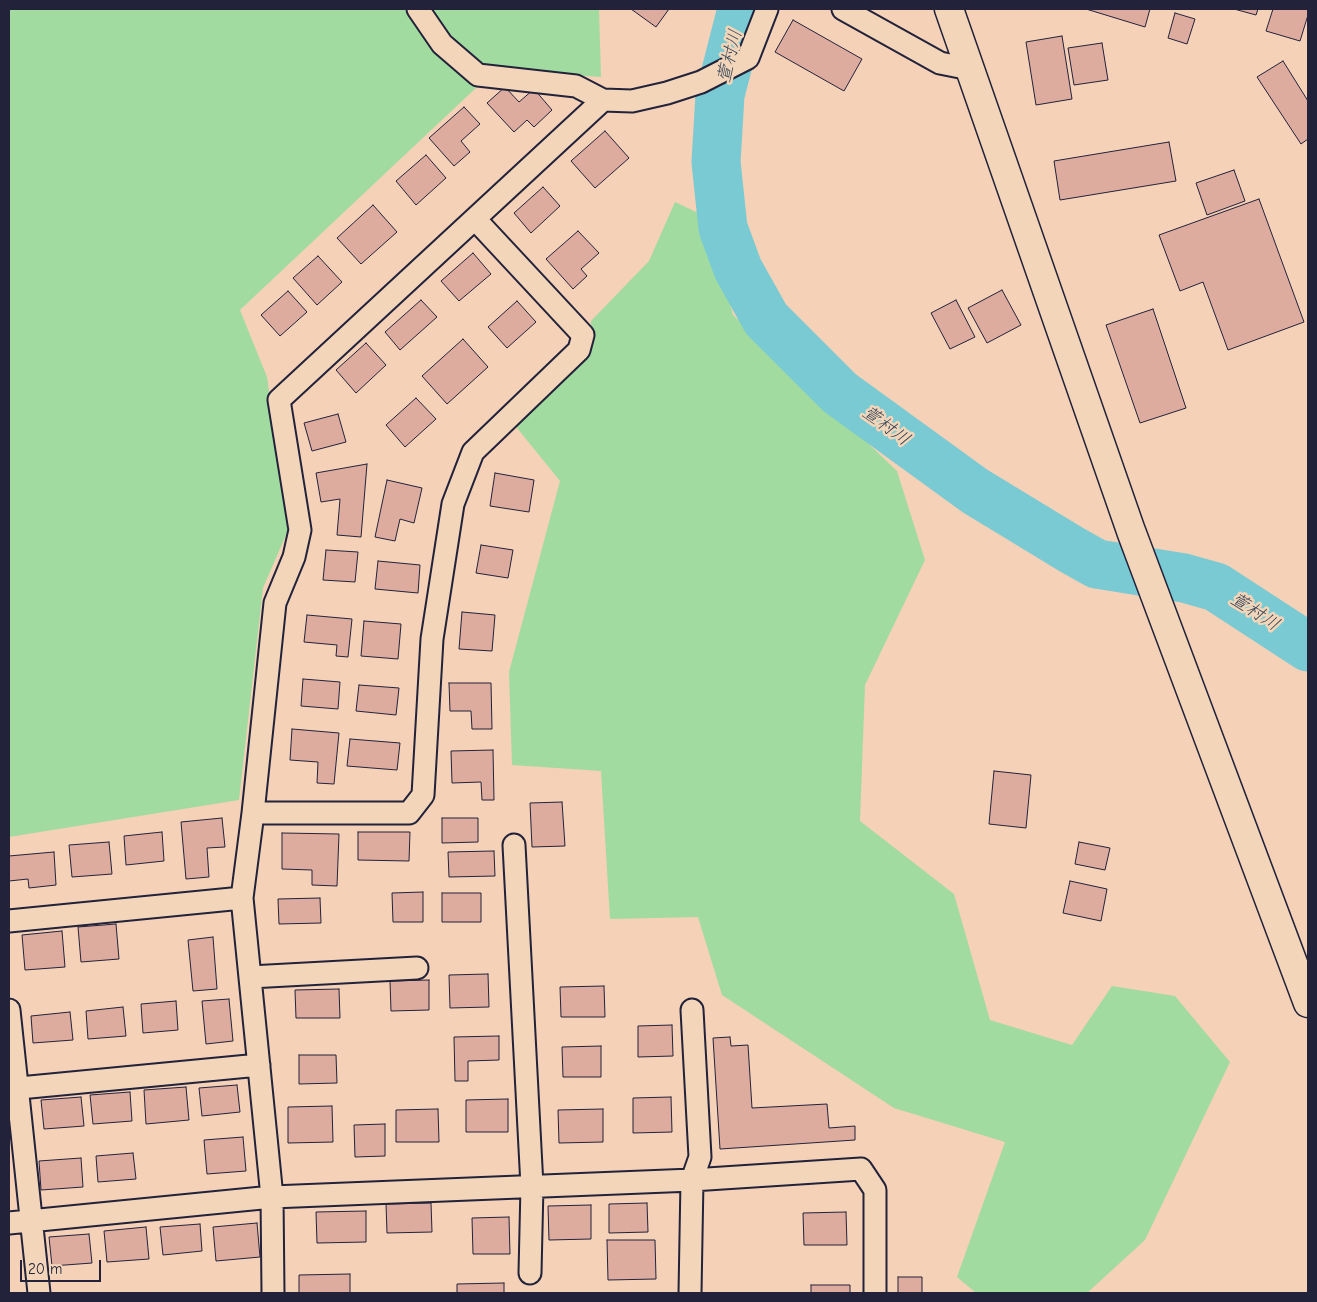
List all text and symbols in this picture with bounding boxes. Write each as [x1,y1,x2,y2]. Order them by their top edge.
water label: 萱村川 [713,27,747,85]
water label: 萱村川 [858,401,914,451]
water label: 萱村川 [1226,588,1284,636]
scale bar [22,1250,104,1282]
text: 20 m [28,1260,62,1278]

